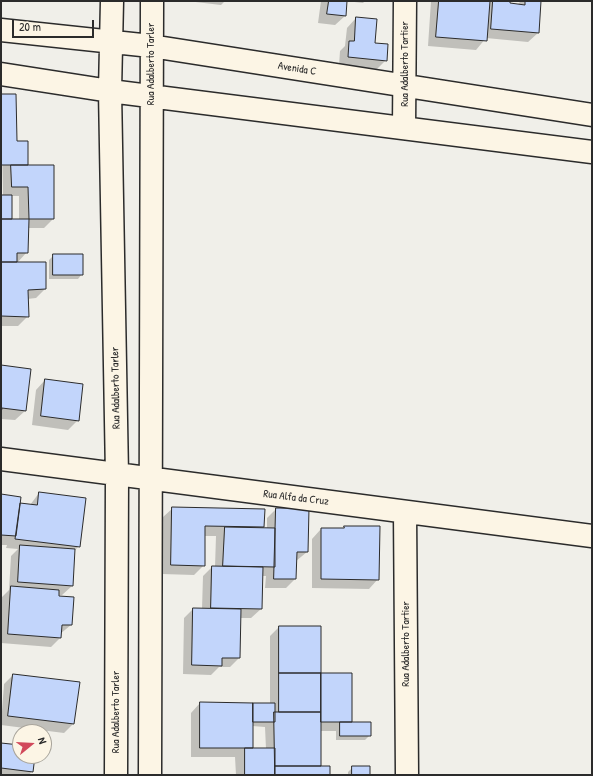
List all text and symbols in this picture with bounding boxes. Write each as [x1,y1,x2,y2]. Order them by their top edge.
scale bar [14,12,96,38]
text: 20 m [19,18,41,35]
street label: Rua Adalberto Tartier [398,21,412,107]
street label: Rua Adalberto Tarler [144,23,158,105]
street label: Avenida C [277,59,317,79]
street label: Rua Adalberto Tarler [109,347,123,429]
street label: Rua Alfa da Cruz [263,487,329,509]
street label: Rua Adalberto Tartier [399,601,413,687]
street label: Rua Adalberto Tarler [109,671,123,753]
north arrow [12,724,52,764]
text: N [35,736,50,746]

